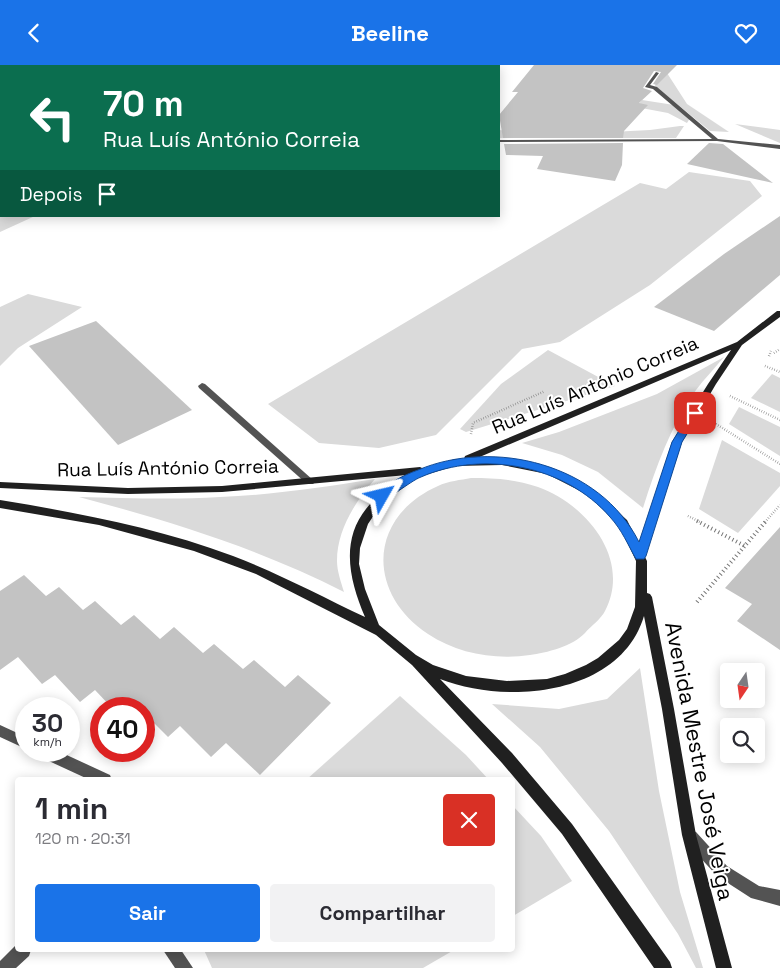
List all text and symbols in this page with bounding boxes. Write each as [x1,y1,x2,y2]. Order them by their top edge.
icon: back [20,19,48,47]
text: Beeline [351,19,429,47]
icon: heart [732,19,760,47]
text: 70 m [103,82,184,126]
icon: left [20,85,85,150]
text: Rua Luís António Correia [103,125,360,153]
icon: arrive [93,180,121,208]
text: Depois [20,182,83,207]
street label: Rua Luís António Correia [488,330,702,440]
pin [674,392,716,434]
icon: arrive [681,399,709,427]
street label: Rua Luís António Correia [57,454,279,482]
position arrow [355,469,407,521]
street label: Avenida Mestre José Veiga [659,619,741,903]
north arrow [720,663,765,707]
map controls [720,663,765,763]
speed limit sign: 40 [90,697,155,762]
text: 30 [32,707,63,739]
button: search [720,718,765,763]
text: km/h [33,734,62,750]
text: 1 min [35,789,108,828]
button: close [443,794,495,846]
text: 120 m · 20:31 [35,828,131,849]
button: Sair [35,884,260,942]
button: Compartilhar [270,884,495,942]

